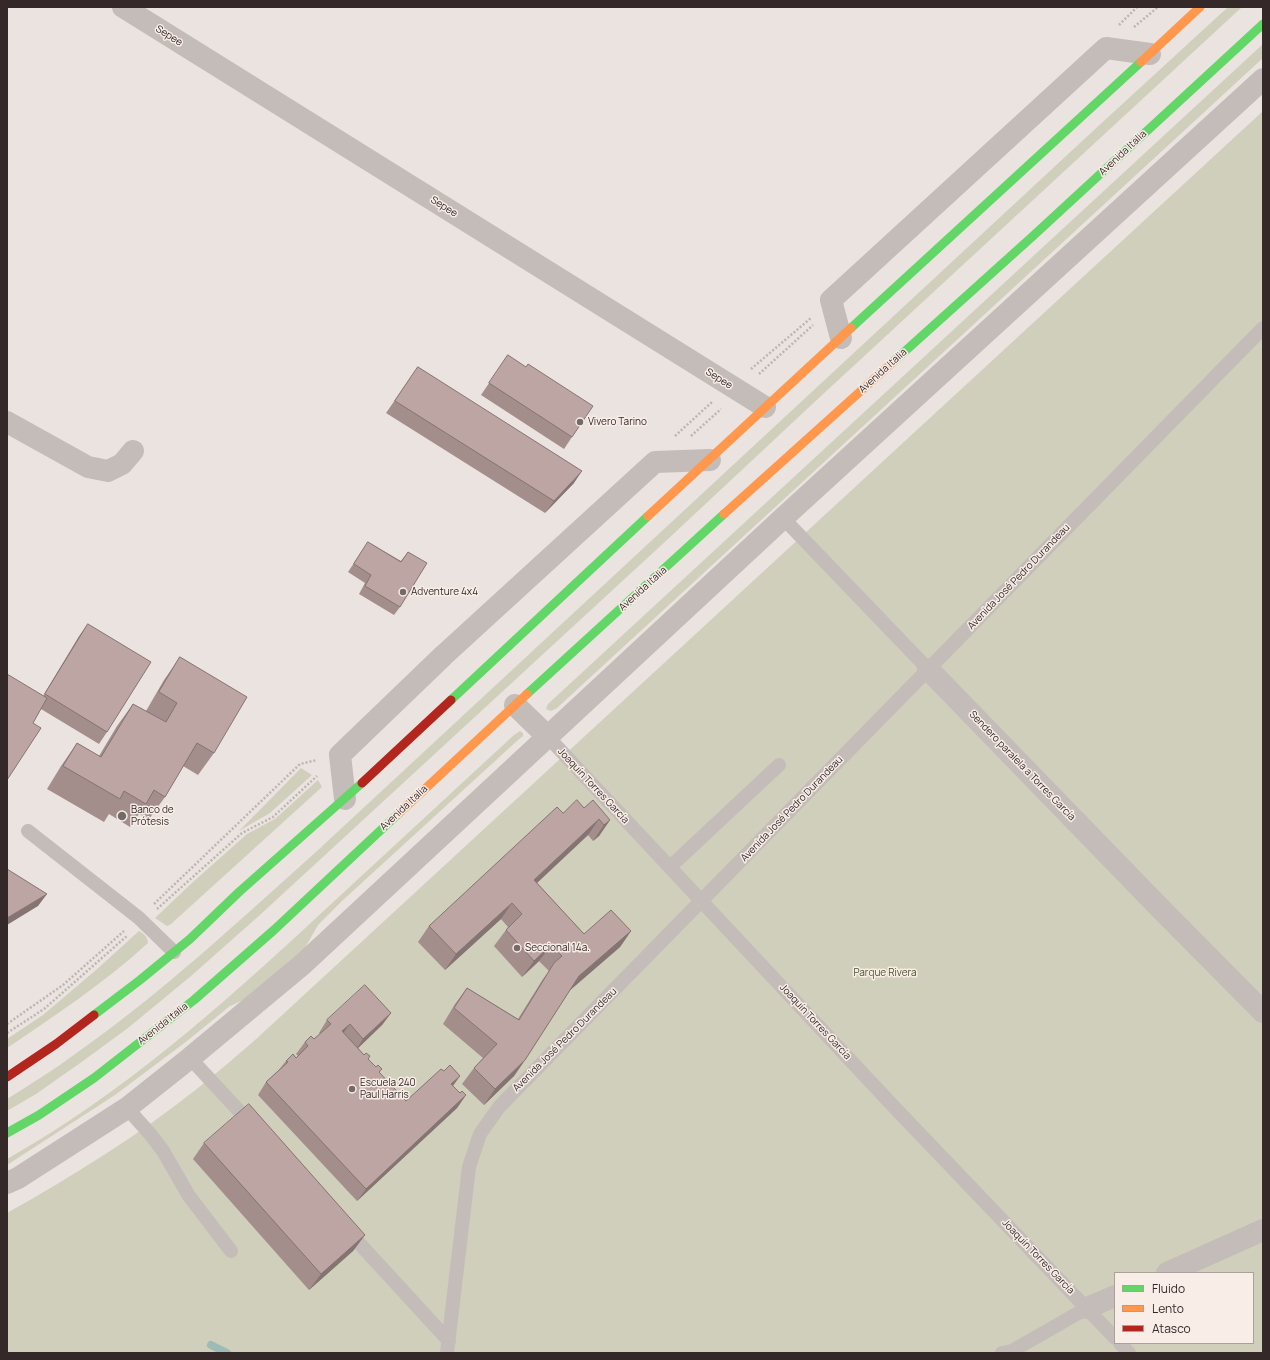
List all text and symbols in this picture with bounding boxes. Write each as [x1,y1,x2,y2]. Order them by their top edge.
street label: Sepee [153,23,185,49]
street label: Avenida Italia [1097,128,1149,178]
street label: Sepee [428,194,460,220]
street label: Avenida Italia [857,346,909,396]
street label: Sepee [703,366,735,392]
place label: Vivero Tarino [588,416,647,428]
marker: Vivero Tarino [575,417,585,427]
street label: Avenida José Pedro Durandeau [965,522,1073,632]
street label: Avenida Italia [617,564,669,614]
place label: Adventure 4x4 [411,586,478,598]
marker: Adventure 4x4 [398,587,408,597]
street label: Sendero paralela a Torres García [966,709,1078,823]
street label: Joaquín Torres García [555,746,631,826]
street label: Avenida José Pedro Durandeau [738,754,846,864]
street label: Avenida Italia [378,783,430,833]
place label: Banco de Prótesis [131,804,174,828]
marker: Banco de Prótesis [116,810,128,822]
place label: Seccional 14a. [525,942,590,954]
marker: Seccional 14a. [512,943,522,953]
park label: Parque Rivera [853,967,917,979]
street label: Joaquín Torres García [777,982,853,1062]
street label: Avenida José Pedro Durandeau [511,986,619,1094]
street label: Avenida Italia [136,1001,190,1047]
place label: Escuela 240 Paul Harris [360,1077,416,1100]
marker: Escuela 240 Paul Harris [347,1084,357,1094]
street label: Joaquín Torres García [999,1217,1077,1297]
legend [1114,1272,1254,1344]
text: Fluido [1152,1280,1185,1297]
text: Lento [1152,1300,1184,1317]
text: Atasco [1152,1320,1191,1337]

